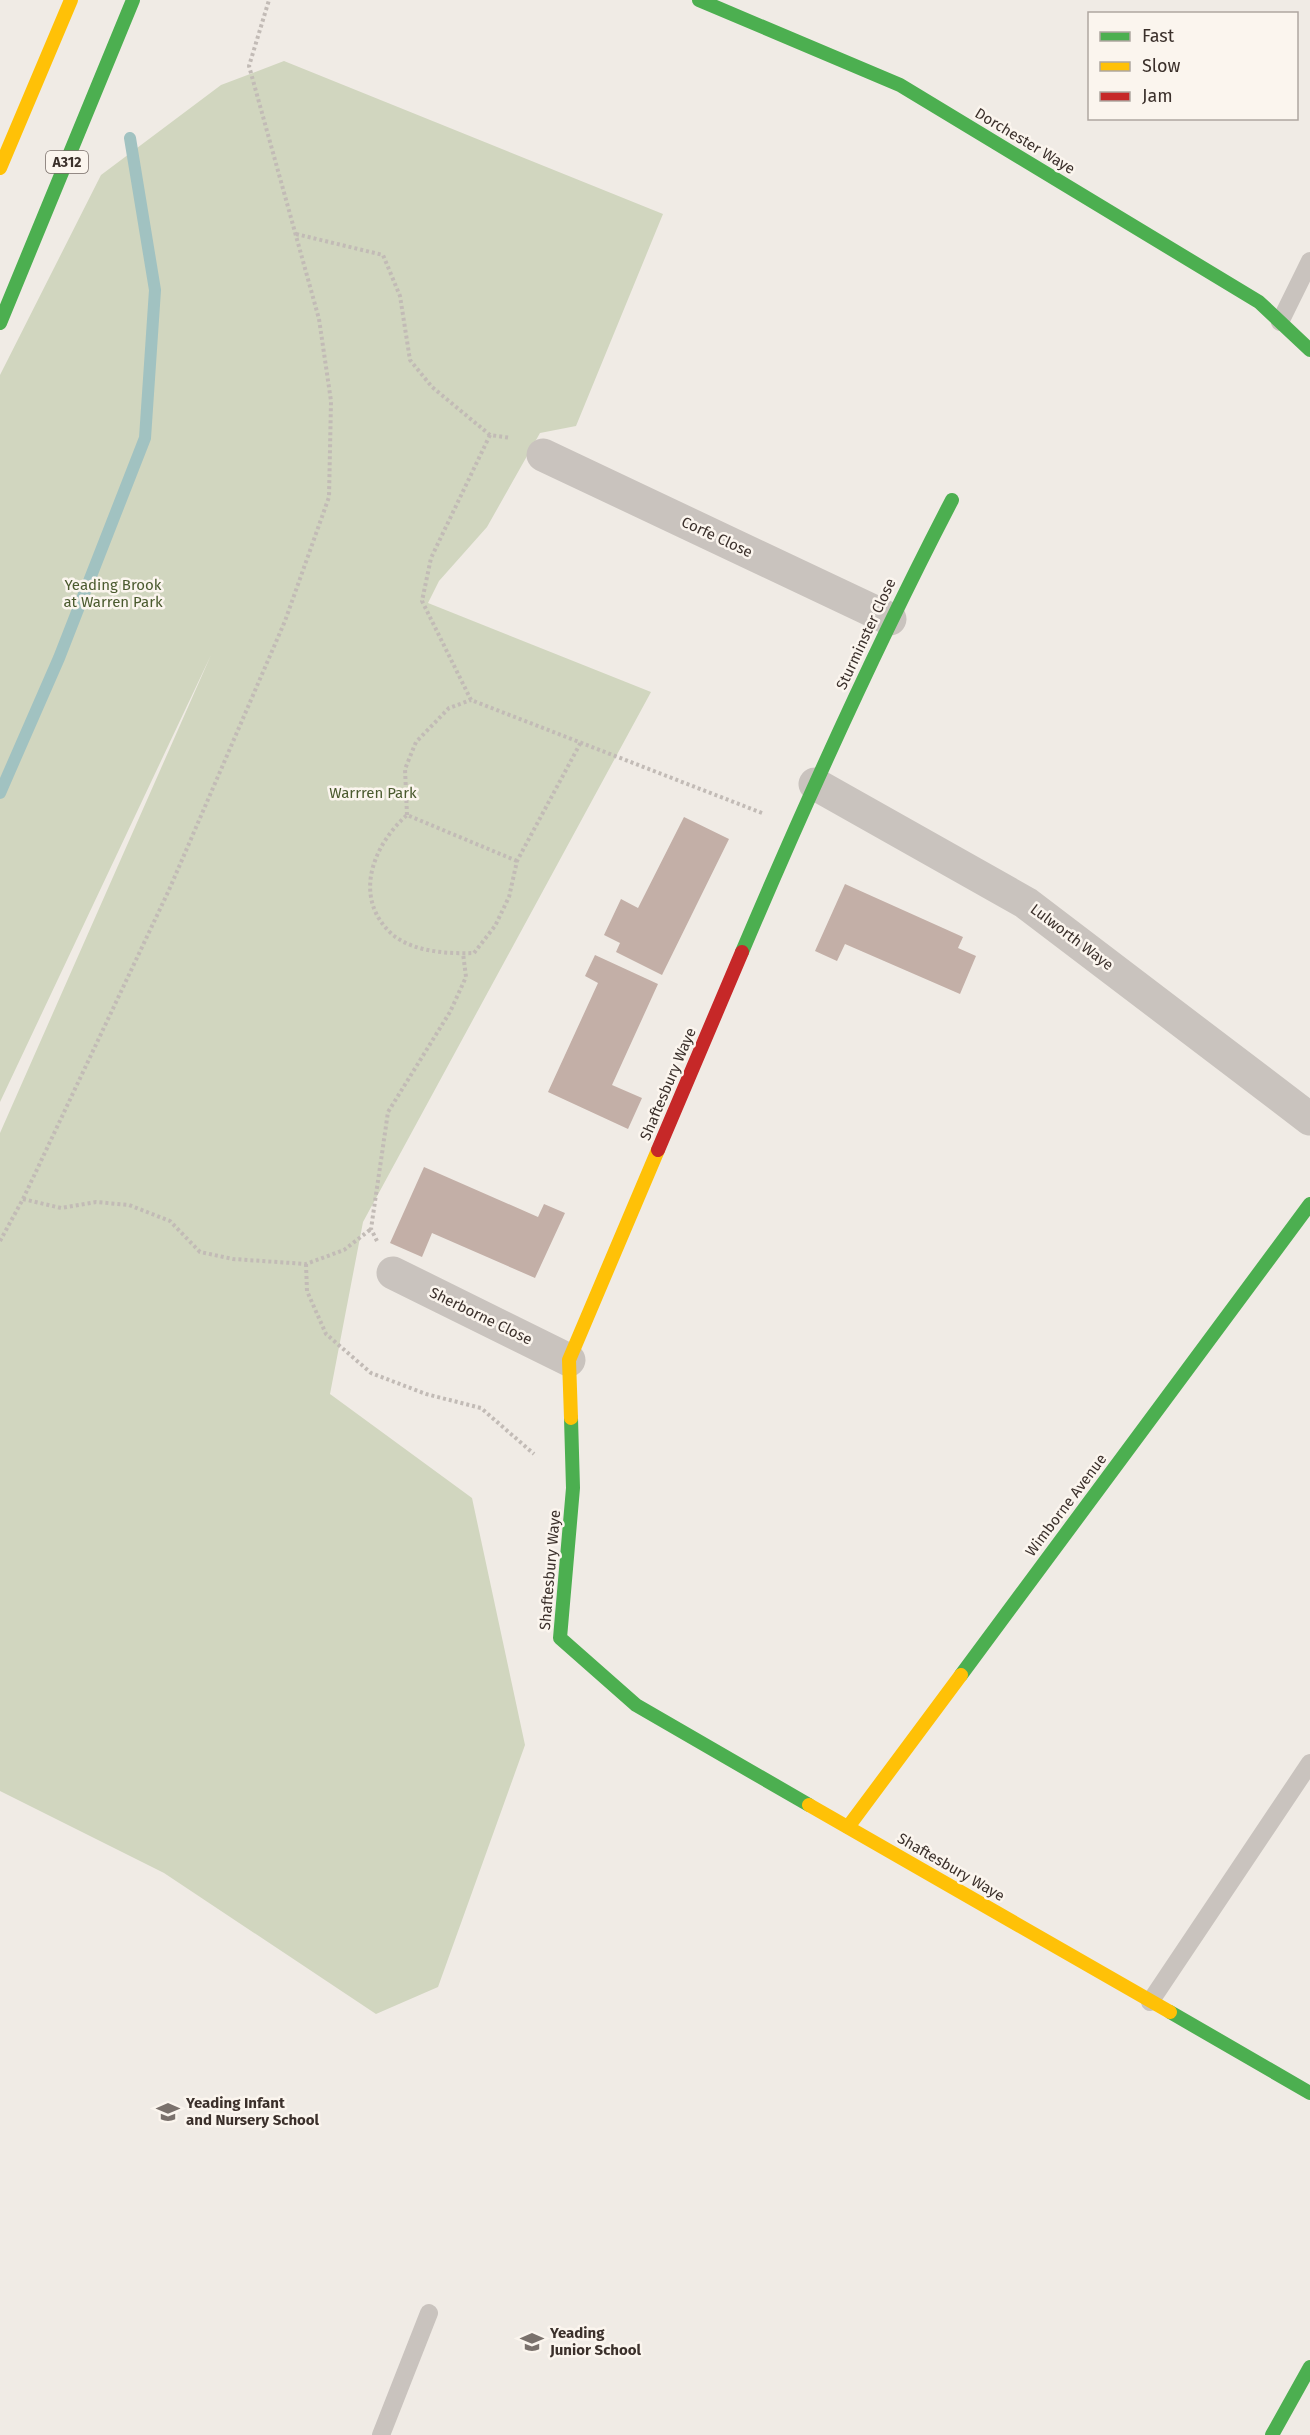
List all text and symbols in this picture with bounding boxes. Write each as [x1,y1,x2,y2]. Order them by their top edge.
legend [1088,12,1298,120]
text: Fast [1142,25,1175,47]
text: Slow [1142,55,1181,77]
text: Jam [1142,85,1173,107]
street label: Dorchester Waye [972,104,1078,178]
road number: A312 [46,151,88,173]
street label: Corfe Close [679,513,755,561]
park label: Yeading Brook at Warren Park [63,576,163,611]
street label: Sturminster Close [832,576,900,692]
park label: Warrren Park [329,784,417,802]
street label: Lulworth Waye [1027,900,1117,974]
street label: Shaftesbury Waye [636,1025,700,1143]
street label: Sherborne Close [427,1283,535,1349]
street label: Wimborne Avenue [1022,1450,1110,1560]
street label: Shaftesbury Waye [536,1509,564,1631]
street label: Shaftesbury Waye [894,1829,1008,1905]
place label: Yeading Infant and Nursery School [185,2094,320,2129]
school or university icon: Yeading Infant and Nursery School [155,2099,181,2125]
place label: Yeading Junior School [549,2324,641,2359]
school or university icon: Yeading Junior School [519,2329,545,2355]

